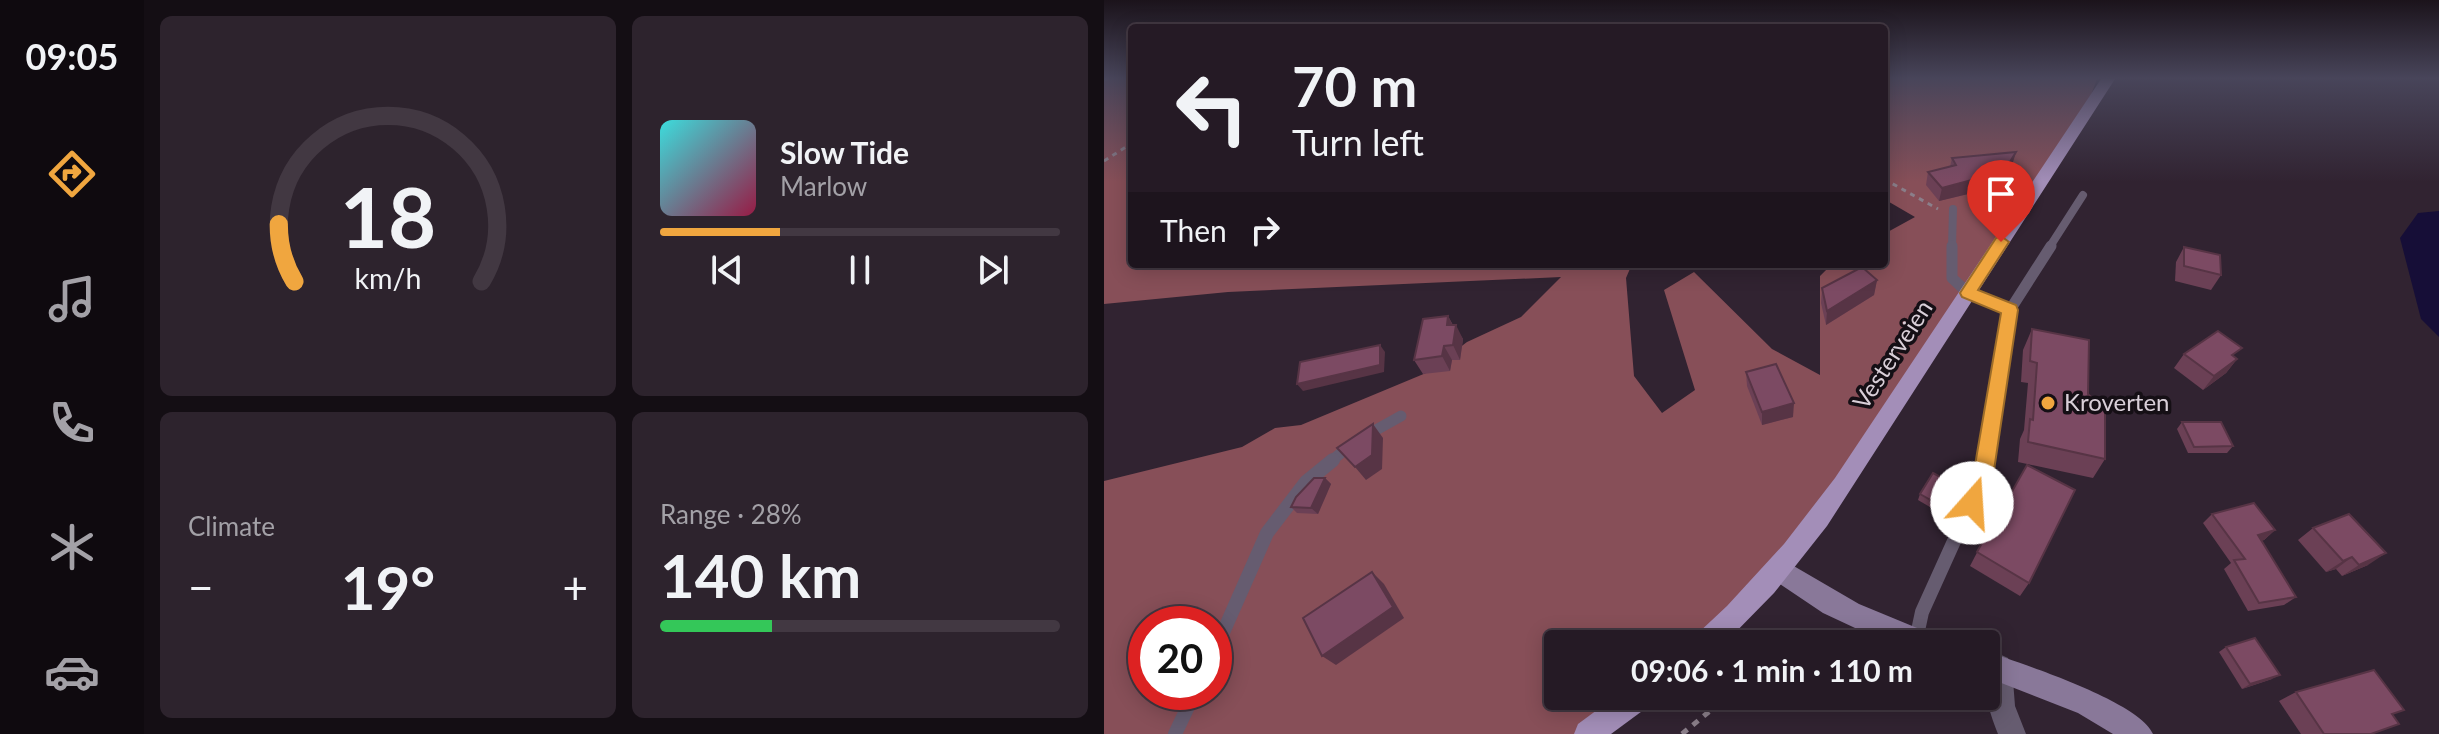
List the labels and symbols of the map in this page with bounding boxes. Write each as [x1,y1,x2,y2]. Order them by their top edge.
pin [1967,160,2035,242]
street label: Vesterveien [1846,294,1938,414]
place label: Kroverten [2064,387,2169,416]
marker: Kroverten [2039,394,2057,412]
position arrow [1930,461,2014,545]
speed limit sign: 20 [1128,606,1232,710]

